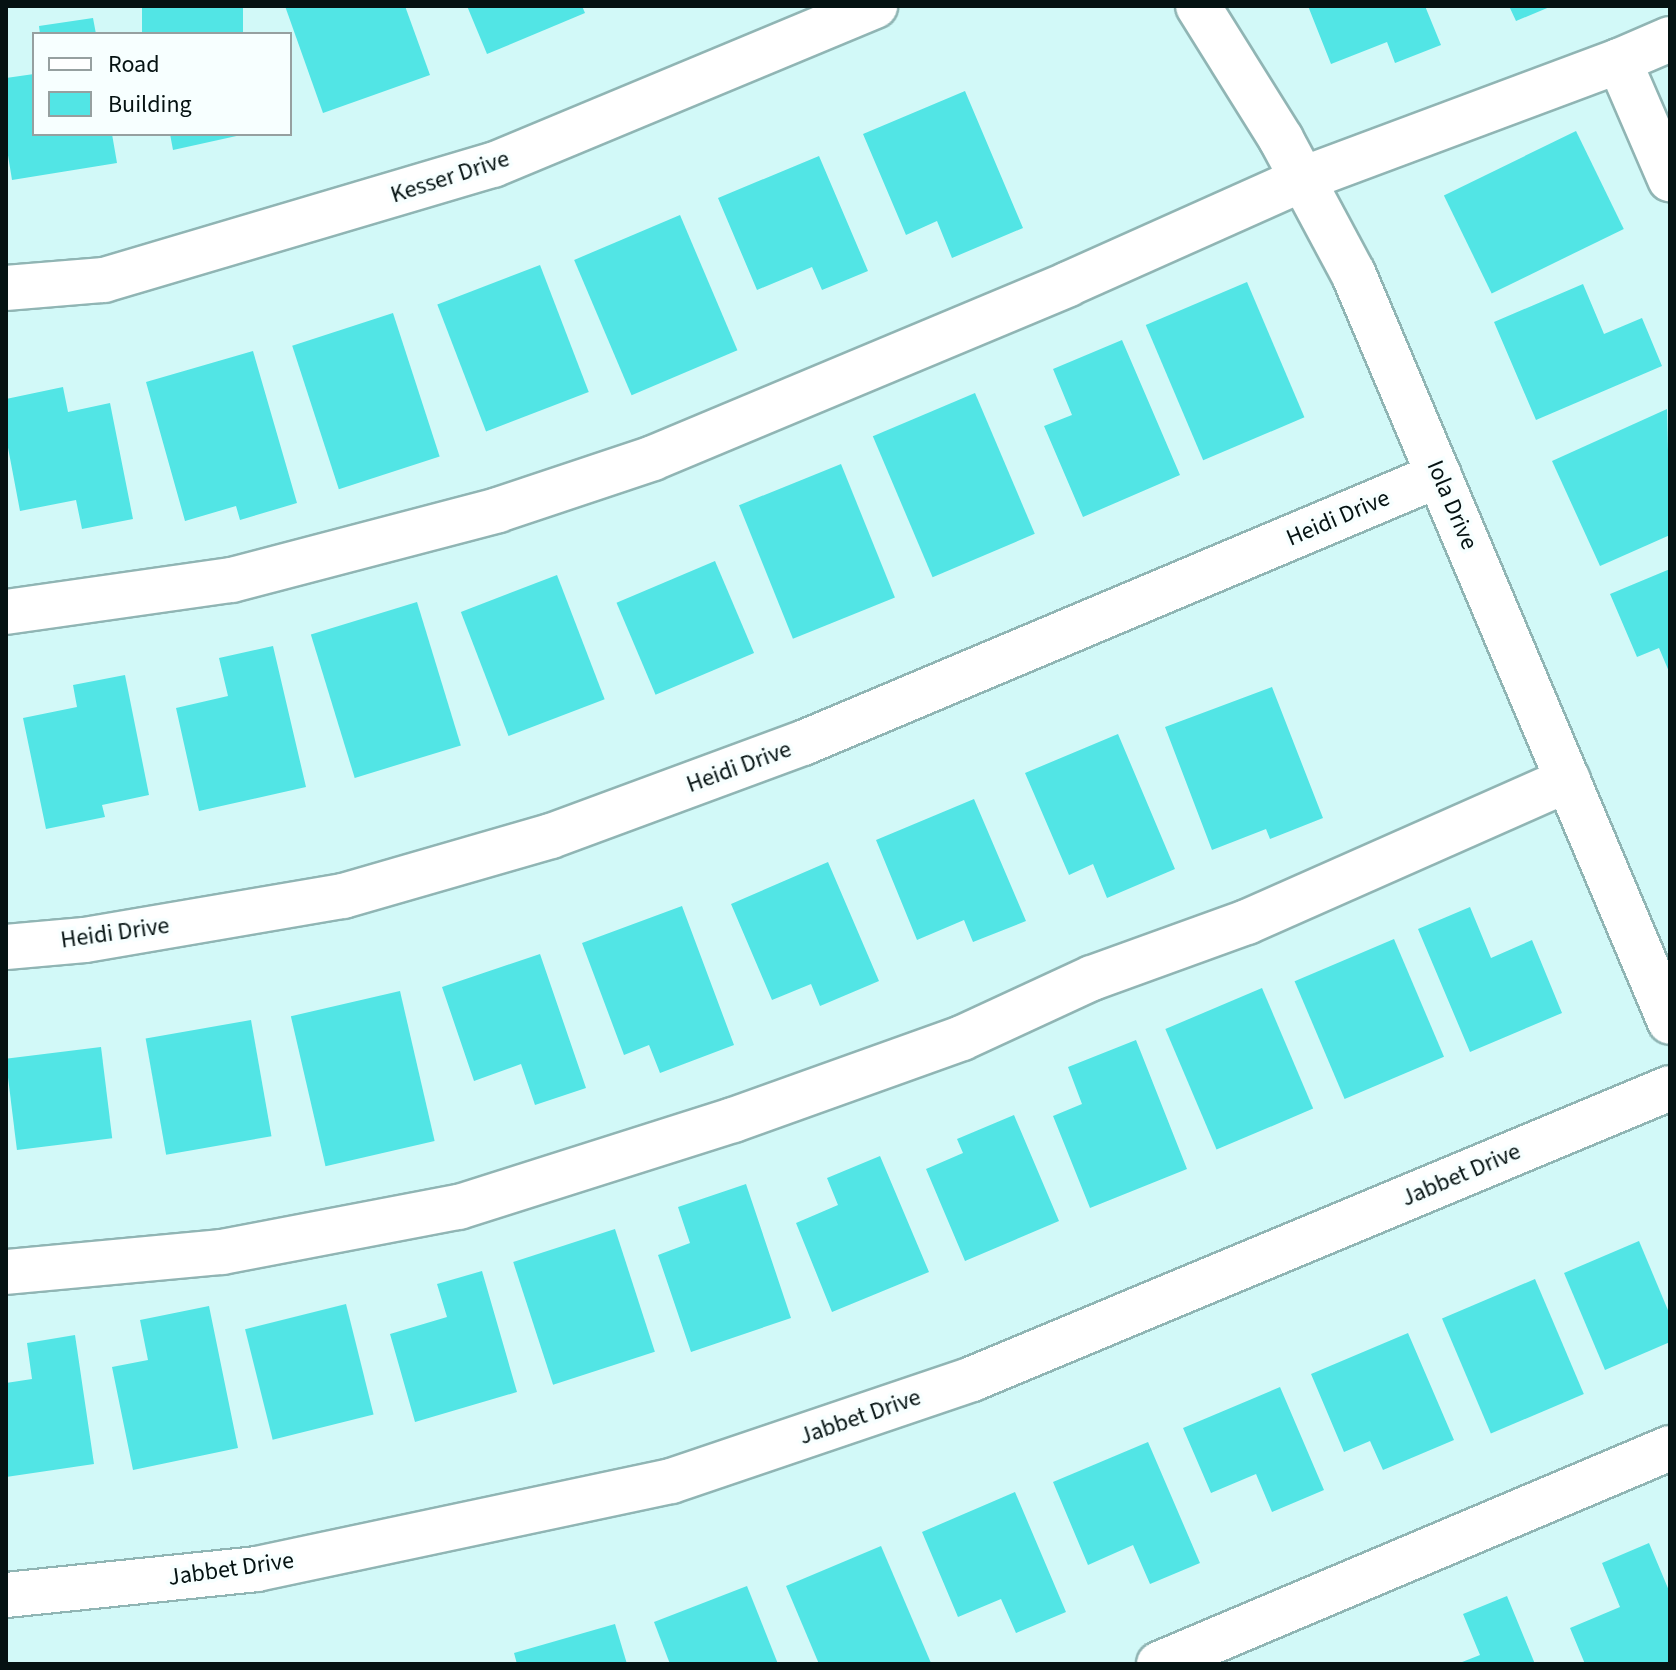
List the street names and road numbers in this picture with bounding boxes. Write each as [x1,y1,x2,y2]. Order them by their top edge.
street label: Kesser Drive [387,144,513,210]
street label: Iola Drive [1420,456,1484,554]
street label: Heidi Drive [1282,483,1394,553]
street label: Heidi Drive [683,735,795,799]
street label: Heidi Drive [59,911,171,955]
street label: Jabbet Drive [1397,1137,1525,1213]
street label: Jabbet Drive [795,1383,925,1451]
street label: Jabbet Drive [166,1546,296,1592]

